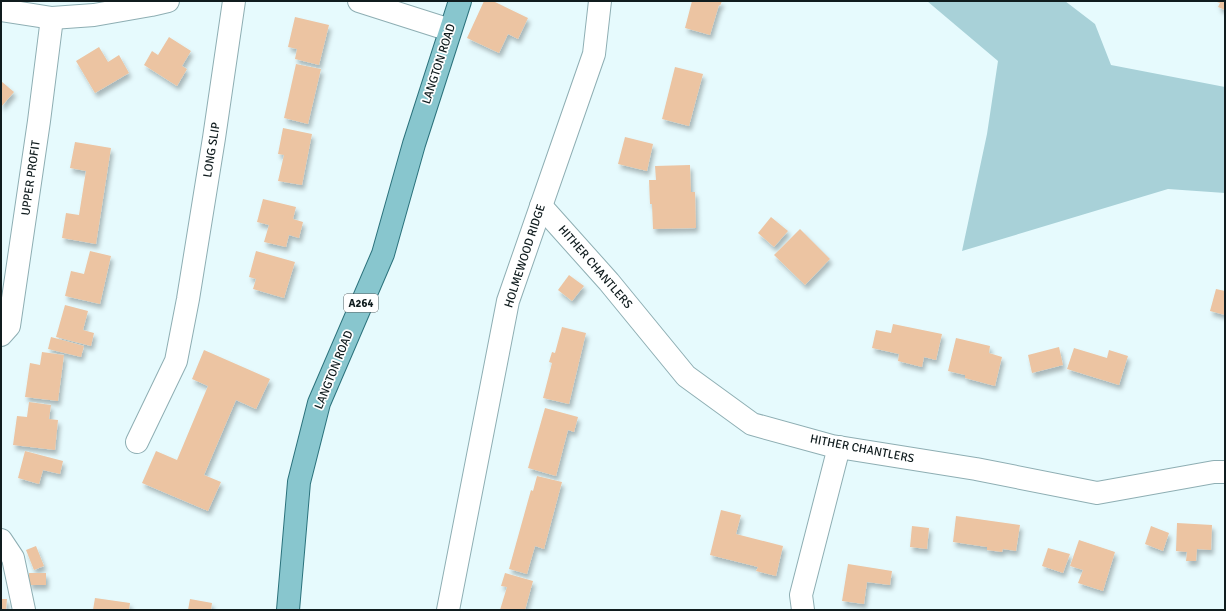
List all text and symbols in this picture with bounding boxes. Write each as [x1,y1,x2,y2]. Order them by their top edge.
street label: LANGTON ROAD [419,22,459,106]
street label: LONG SLIP [200,121,224,179]
street label: UPPER PROFIT [18,139,44,217]
street label: HOLMEWOOD RIDGE [501,202,549,310]
street label: HITHER CHANTLERS [555,222,636,312]
road number: A264 [344,294,378,312]
street label: LANGTON ROAD [311,328,357,412]
street label: HITHER CHANTLERS [809,432,916,467]

